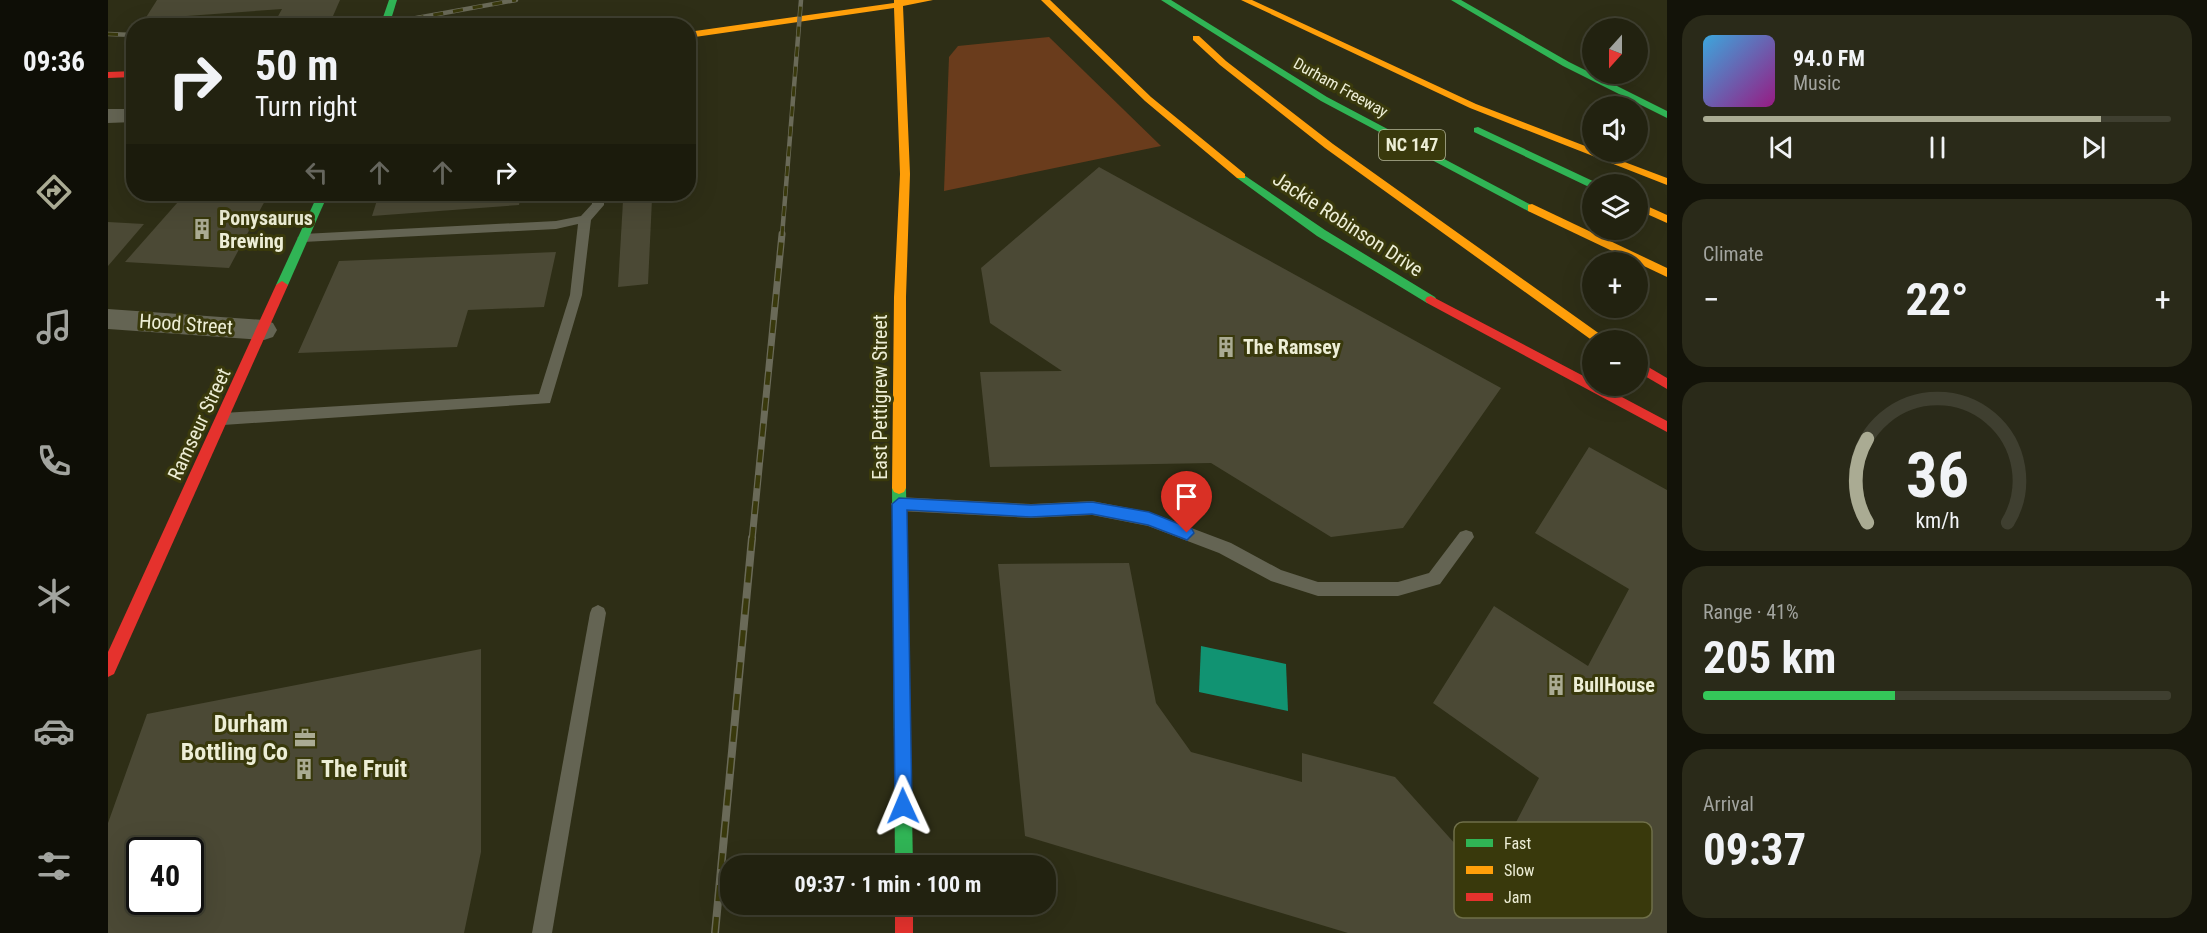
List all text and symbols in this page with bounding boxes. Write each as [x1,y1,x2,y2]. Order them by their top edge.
north arrow [1582,18,1648,84]
map controls [1582,18,1648,396]
text: 50 m [255,41,338,90]
icon: right [156,42,234,120]
text: 09:36 [23,46,85,78]
text: 94.0 FM [1793,46,1865,71]
street label: Durham Freeway [1290,54,1391,121]
text: Music [1793,71,1841,95]
text: Turn right [255,91,357,123]
button: sound [1582,96,1648,162]
road number: NC 147 [1379,130,1445,160]
icon: previous [1765,131,1798,164]
icon: pause [1921,131,1954,164]
icon: next [2077,131,2110,164]
icon: left [300,156,333,189]
icon: ahead [363,156,396,189]
icon: ahead [426,156,459,189]
icon: right [489,156,522,189]
street label: Jackie Robinson Drive [1268,166,1428,282]
icon: directions [33,171,75,213]
button: layers [1582,174,1648,240]
place label: Ponysaurus Brewing [219,206,313,253]
building icon: Ponysaurus Brewing [190,217,214,241]
text: Climate [1703,242,1763,266]
button: + [1582,252,1648,318]
text: 22° [1906,273,1969,326]
text: − [1703,280,1720,319]
text: + [2155,280,2171,319]
icon: music [33,306,75,348]
street label: Hood Street [138,309,234,339]
street label: East Pettigrew Street [868,314,892,480]
button: − [1582,330,1648,396]
building icon: The Ramsey [1214,335,1238,359]
place label: The Ramsey [1243,335,1341,359]
street label: Ramseur Street [163,364,235,484]
icon: phone [33,440,75,482]
text: 36 [1905,440,1969,513]
pin [1161,471,1212,533]
icon: arrive [1170,480,1203,513]
text: km/h [1915,509,1959,534]
icon: climate [33,575,75,617]
text: Range · 41% [1703,600,1799,624]
text: 205 km [1703,631,1836,684]
building icon: BullHouse [1544,673,1568,697]
place label: BullHouse [1573,673,1655,697]
icon: car [33,710,75,752]
place label: Durham Bottling Co [181,710,288,766]
office icon: Durham Bottling Co [293,726,317,750]
place label: The Fruit [321,755,407,783]
building icon: The Fruit [292,757,316,781]
position arrow [871,774,935,838]
text: Arrival [1703,792,1754,816]
legend [1454,822,1652,918]
text: 09:37 [1703,823,1806,876]
text: Fast [1504,834,1531,853]
speed limit sign: 40 [126,837,204,915]
icon: filters [33,845,75,887]
text: Slow [1504,861,1534,880]
text: 09:37 · 1 min · 100 m [795,872,981,897]
text: Jam [1504,888,1531,907]

